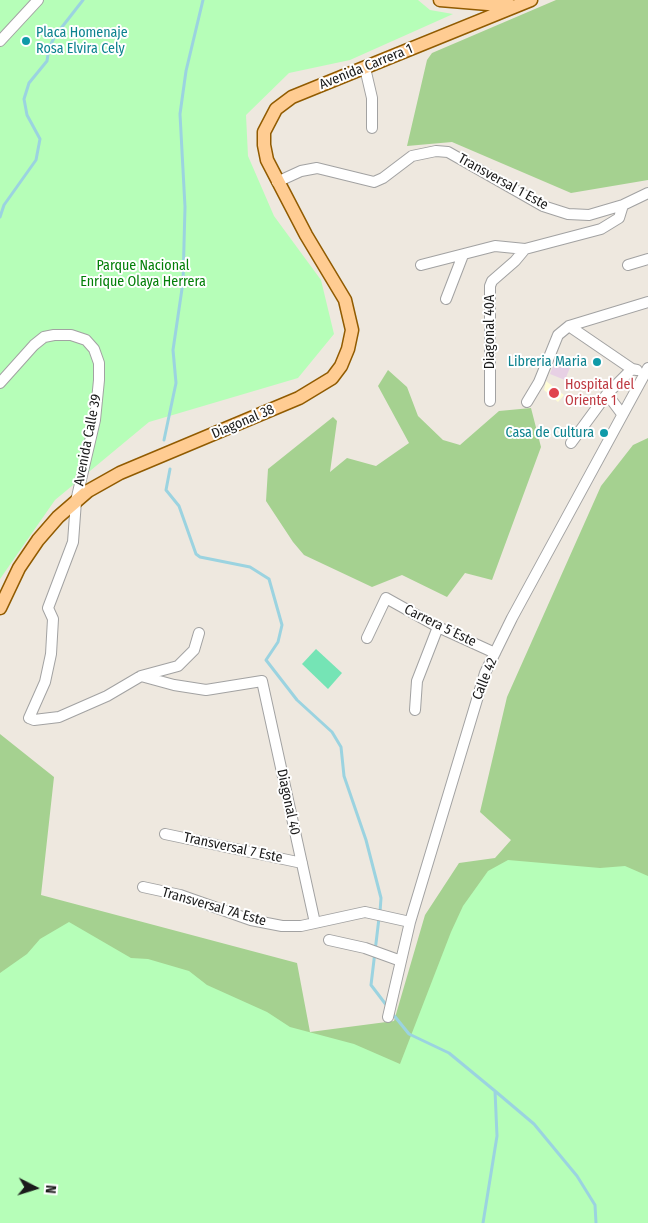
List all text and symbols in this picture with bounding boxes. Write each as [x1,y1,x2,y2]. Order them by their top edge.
place label: Placa Homenaje Rosa Elvira Cely [36,25,128,58]
marker: Placa Homenaje Rosa Elvira Cely [20,35,32,47]
street label: Avenida Carrera 1 [317,41,415,93]
street label: Transversal 1 Este [455,150,551,214]
park label: Parque Nacional Enrique Olaya Herrera [80,258,206,290]
street label: Diagonal 40A [482,295,498,369]
place label: Libreria Maria [508,354,587,370]
marker: Libreria Maria [591,356,603,368]
place label: Hospital del Oriente 1 [565,377,634,410]
marker: Hospital del Oriente 1 [547,386,561,400]
street label: Avenida Calle 39 [71,393,105,487]
street label: Diagonal 38 [209,401,277,443]
place label: Casa de Cultura [505,425,594,441]
marker: Casa de Cultura [598,427,610,439]
street label: Carrera 5 Este [401,601,479,651]
street label: Calle 42 [469,655,501,703]
street label: Diagonal 40 [273,767,303,837]
street label: Transversal 7 Este [182,829,284,867]
street label: Transversal 7A Este [160,884,268,930]
north arrow [10,1163,60,1213]
text: N [42,1184,59,1194]

